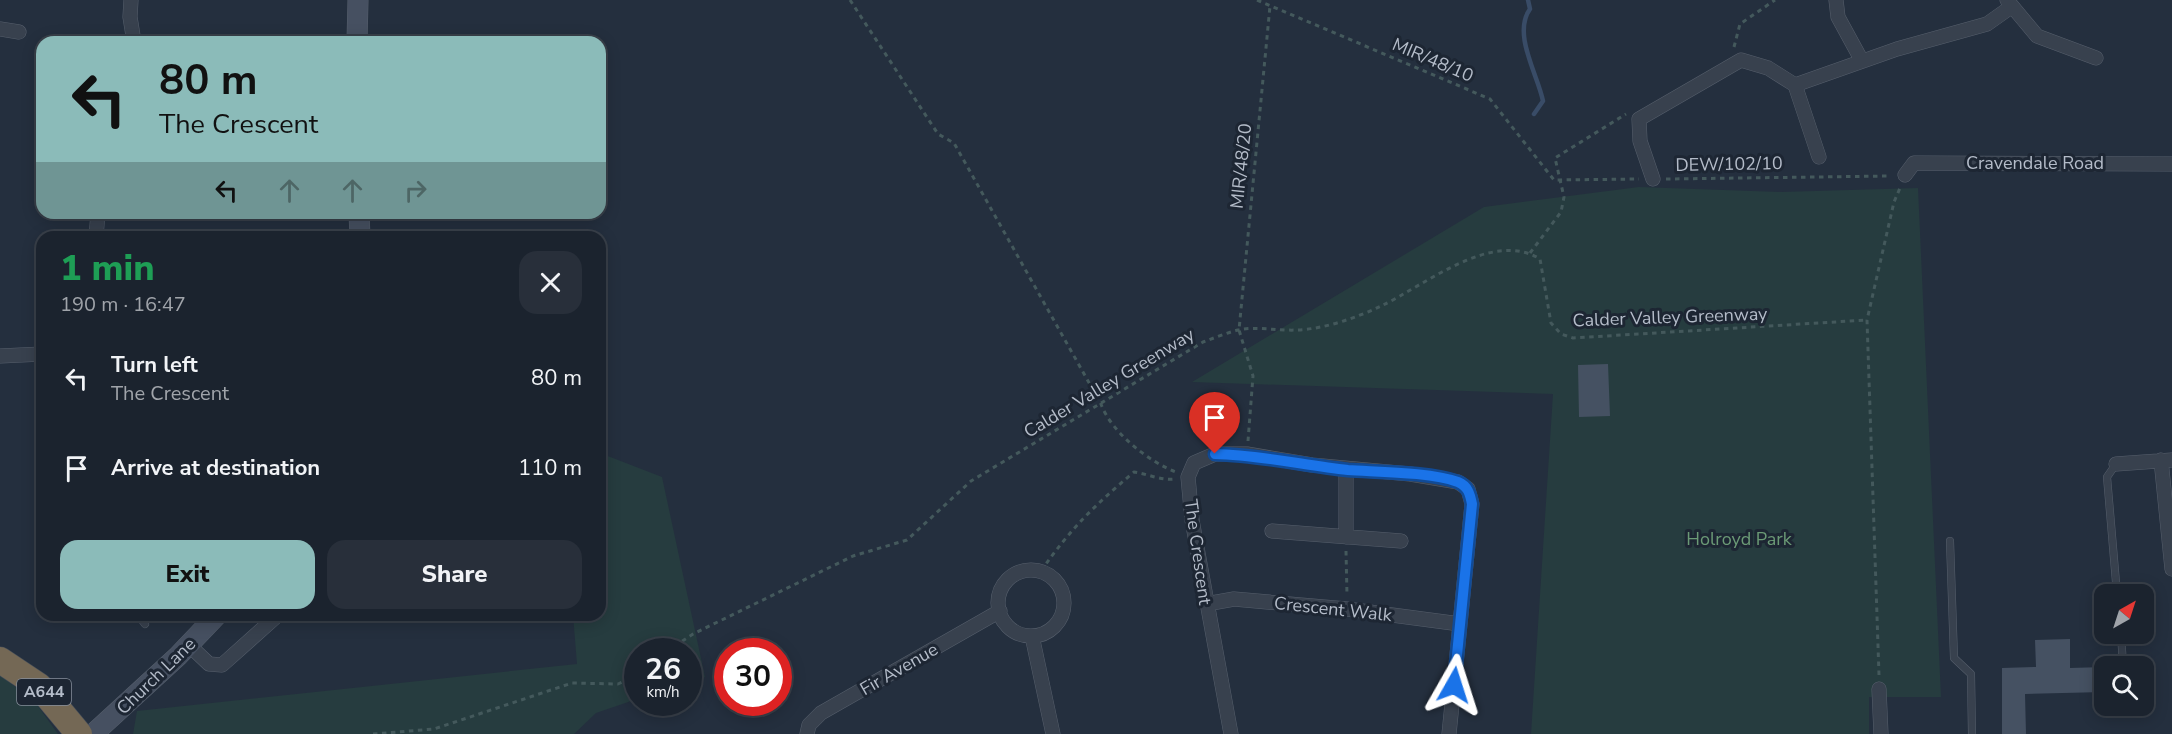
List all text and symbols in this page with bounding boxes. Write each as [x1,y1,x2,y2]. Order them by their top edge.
street label: MIR/48/10 [1389,32,1477,88]
text: 80 m [159,52,258,109]
icon: left [60,60,138,138]
text: The Crescent [159,106,318,143]
street label: MIR/48/20 [1225,122,1257,210]
street label: DEW/102/10 [1675,151,1783,177]
street label: Cravendale Road [1966,151,2104,175]
icon: left [210,174,243,207]
icon: ahead [273,174,306,207]
icon: ahead [336,174,369,207]
icon: right [399,174,432,207]
text: 1 min [60,244,155,293]
button: close [519,251,582,314]
text: 190 m · 16:47 [60,291,186,318]
street label: Calder Valley Greenway [1572,302,1769,332]
street label: Calder Valley Greenway [1019,322,1199,443]
text: Turn left [111,350,198,380]
icon: left [60,362,93,395]
text: 80 m [531,363,582,393]
text: The Crescent [111,380,229,407]
pin [1189,392,1240,454]
icon: arrive [1198,401,1231,434]
icon: arrive [60,452,93,485]
text: Arrive at destination [111,453,320,483]
text: 110 m [518,453,582,483]
street label: The Crescent [1179,498,1217,607]
park label: Holroyd Park [1686,527,1793,551]
button: Exit [60,540,315,609]
button: Share [327,540,582,609]
north arrow [2094,584,2154,644]
map controls [2094,584,2154,716]
street label: Crescent Walk [1273,591,1394,627]
street label: Church Lane [111,632,201,720]
street label: Fir Avenue [856,637,942,701]
speed limit sign: 30 [714,638,792,716]
text: 26 [645,649,681,690]
position arrow [1422,653,1486,717]
button: search [2094,656,2154,716]
road number: A644 [17,679,71,705]
text: km/h [646,682,680,702]

